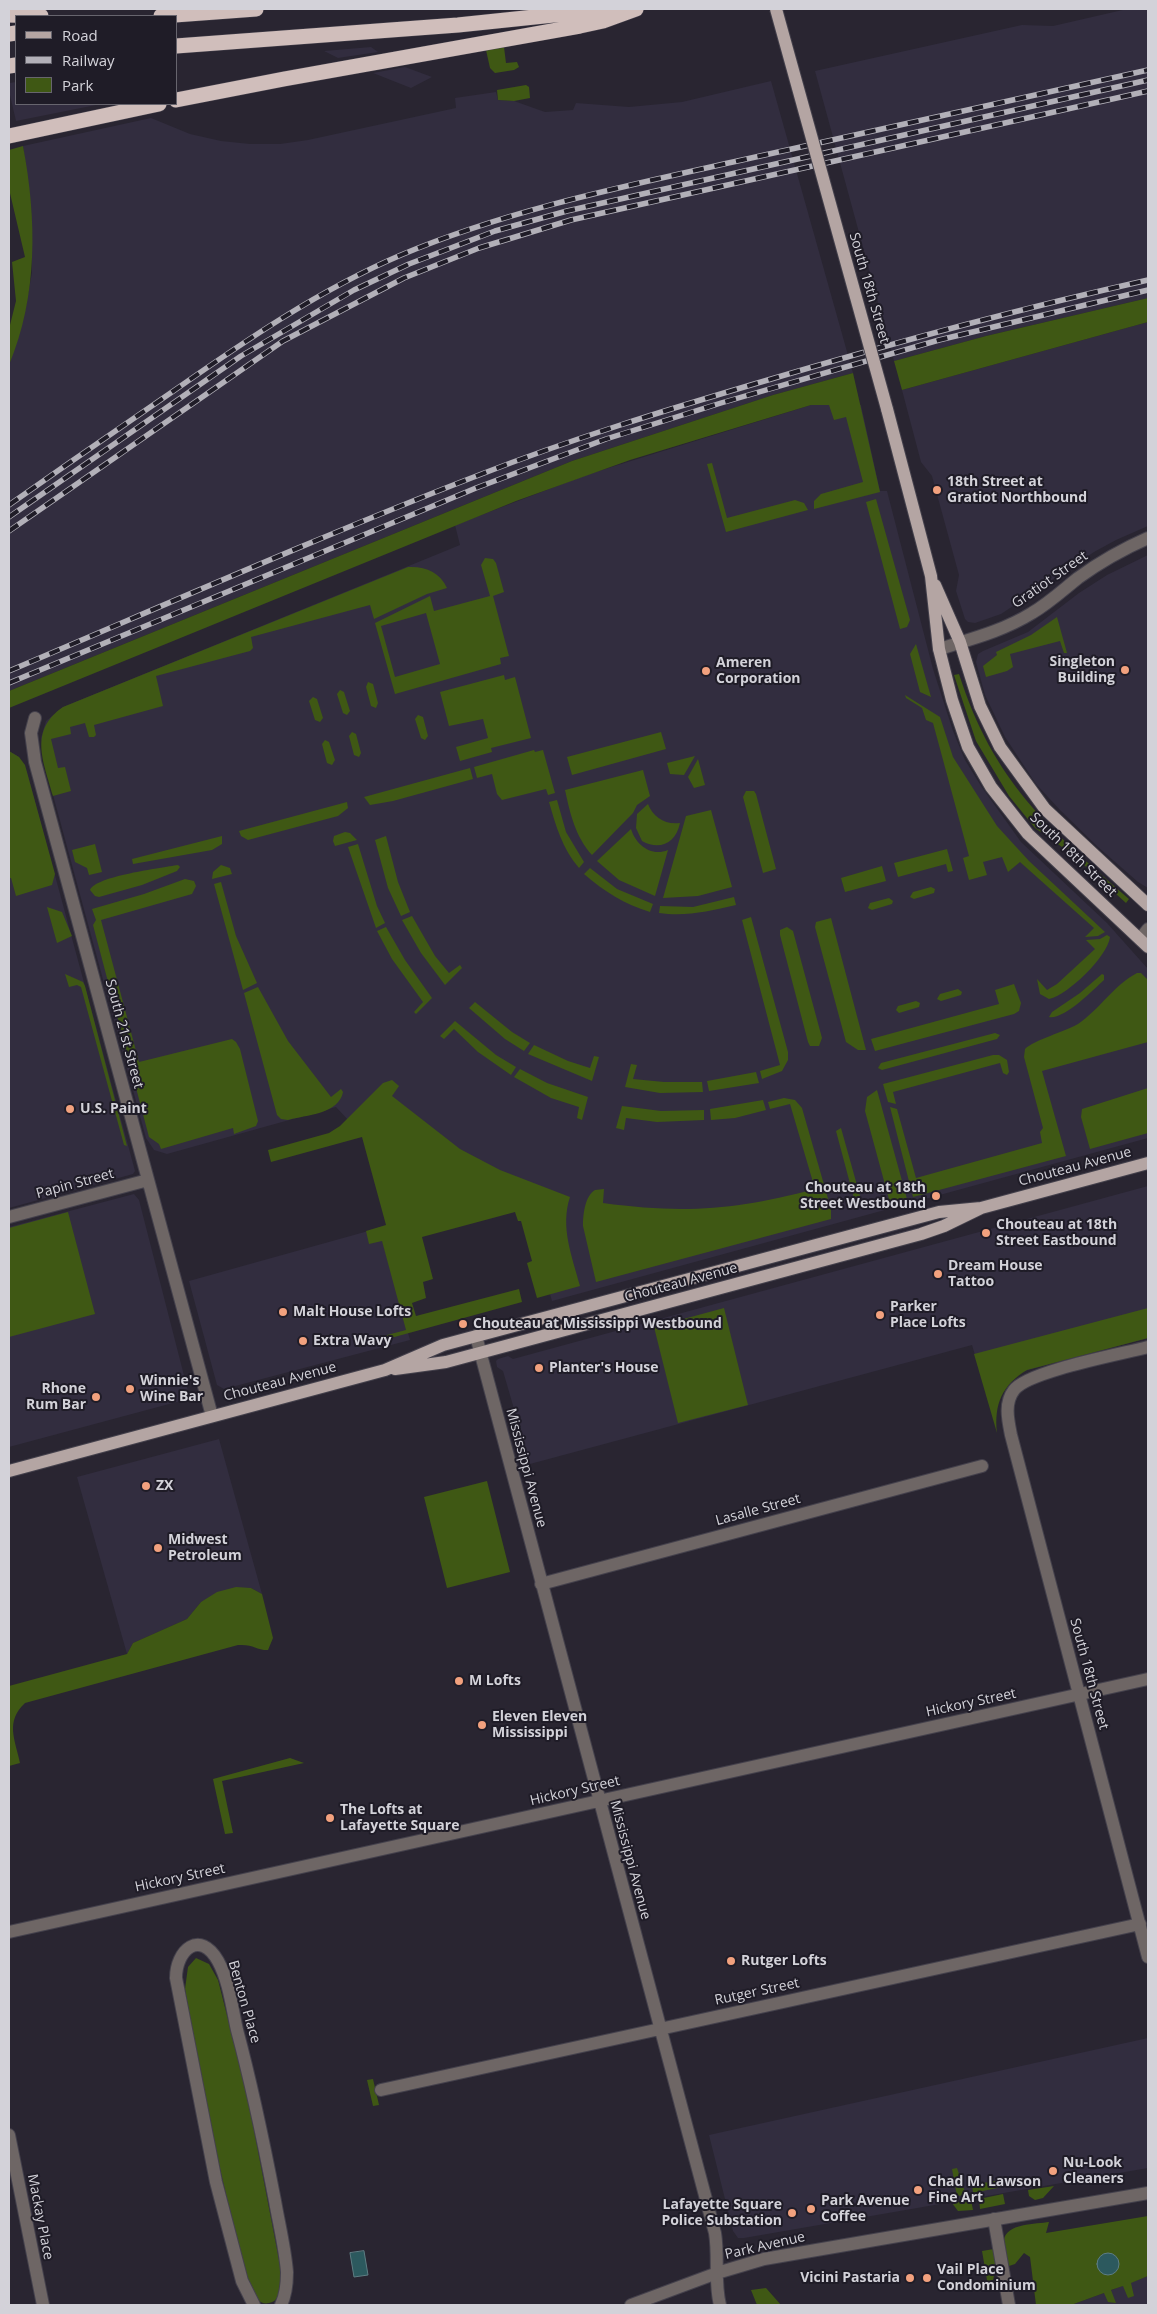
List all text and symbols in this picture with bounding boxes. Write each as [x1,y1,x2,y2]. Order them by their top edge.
legend [15,15,178,105]
text: Road [62,25,98,45]
text: Railway [62,50,115,70]
text: Park [62,75,93,95]
street label: South 18th Street [845,231,893,345]
place label: 18th Street at Gratiot Northbound [947,474,1087,507]
marker: 18th Street at Gratiot Northbound [931,484,943,496]
street label: Gratiot Street [1009,548,1091,612]
place label: Singleton Building [1049,654,1115,686]
place label: Ameren Corporation [716,655,801,688]
marker: Singleton Building [1119,664,1131,676]
marker: Ameren Corporation [700,665,712,677]
street label: South 18th Street [1026,809,1120,901]
street label: South 21st Street [101,978,147,1090]
place label: U.S. Paint [80,1101,147,1117]
marker: U.S. Paint [64,1103,76,1115]
street label: Chouteau Avenue [1017,1144,1133,1190]
street label: Papin Street [34,1166,116,1202]
place label: Chouteau at 18th Street Westbound [800,1180,926,1212]
marker: Chouteau at 18th Street Westbound [930,1190,942,1202]
place label: Chouteau at 18th Street Eastbound [996,1217,1117,1250]
marker: Chouteau at 18th Street Eastbound [980,1227,992,1239]
place label: Dream House Tattoo [948,1258,1043,1290]
street label: Chouteau Avenue [623,1260,739,1306]
marker: Dream House Tattoo [932,1268,944,1280]
place label: Parker Place Lofts [890,1299,966,1331]
place label: Malt House Lofts [293,1304,411,1320]
marker: Malt House Lofts [277,1306,289,1318]
marker: Parker Place Lofts [874,1309,886,1321]
place label: Chouteau at Mississippi Westbound [473,1316,722,1332]
marker: Chouteau at Mississippi Westbound [457,1318,469,1330]
place label: Extra Wavy [313,1333,391,1349]
marker: Extra Wavy [297,1335,309,1347]
street label: Chouteau Avenue [222,1359,338,1405]
place label: Planter's House [549,1360,659,1376]
marker: Planter's House [533,1362,545,1374]
place label: Winnie's Wine Bar [140,1373,203,1405]
place label: Rhone Rum Bar [26,1381,86,1414]
marker: Winnie's Wine Bar [124,1383,136,1395]
marker: Rhone Rum Bar [90,1391,102,1403]
street label: Mississippi Avenue [502,1406,550,1530]
place label: ZX [156,1478,173,1494]
marker: ZX [140,1480,152,1492]
street label: Lasalle Street [714,1491,802,1529]
place label: Midwest Petroleum [168,1532,242,1564]
marker: Midwest Petroleum [152,1542,164,1554]
street label: South 18th Street [1066,1617,1112,1731]
place label: M Lofts [469,1673,521,1689]
marker: M Lofts [453,1675,465,1687]
street label: Hickory Street [924,1685,1018,1721]
place label: Eleven Eleven Mississippi [492,1709,587,1741]
marker: Eleven Eleven Mississippi [476,1719,488,1731]
street label: Hickory Street [528,1772,622,1810]
street label: Mississippi Avenue [606,1798,654,1922]
place label: The Lofts at Lafayette Square [340,1802,459,1834]
marker: The Lofts at Lafayette Square [324,1812,336,1824]
street label: Hickory Street [133,1860,227,1896]
place label: Rutger Lofts [741,1953,827,1969]
marker: Rutger Lofts [725,1955,737,1967]
street label: Benton Place [224,1959,264,2045]
street label: Rutger Street [713,1975,801,2009]
place label: Nu-Look Cleaners [1063,2155,1124,2188]
marker: Nu-Look Cleaners [1047,2165,1059,2177]
street label: Mackay Place [23,2173,57,2261]
place label: Chad M. Lawson Fine Art [928,2174,1041,2206]
marker: Chad M. Lawson Fine Art [912,2184,924,2196]
place label: Park Avenue Coffee [821,2193,909,2226]
place label: Lafayette Square Police Substation [661,2197,782,2230]
marker: Park Avenue Coffee [805,2203,817,2215]
marker: Lafayette Square Police Substation [786,2207,798,2219]
street label: Park Avenue [723,2229,807,2263]
place label: Vail Place Condominium [937,2262,1036,2294]
place label: Vicini Pastaria [800,2270,900,2286]
marker: Vicini Pastaria [904,2272,916,2284]
marker: Vail Place Condominium [921,2272,933,2284]

